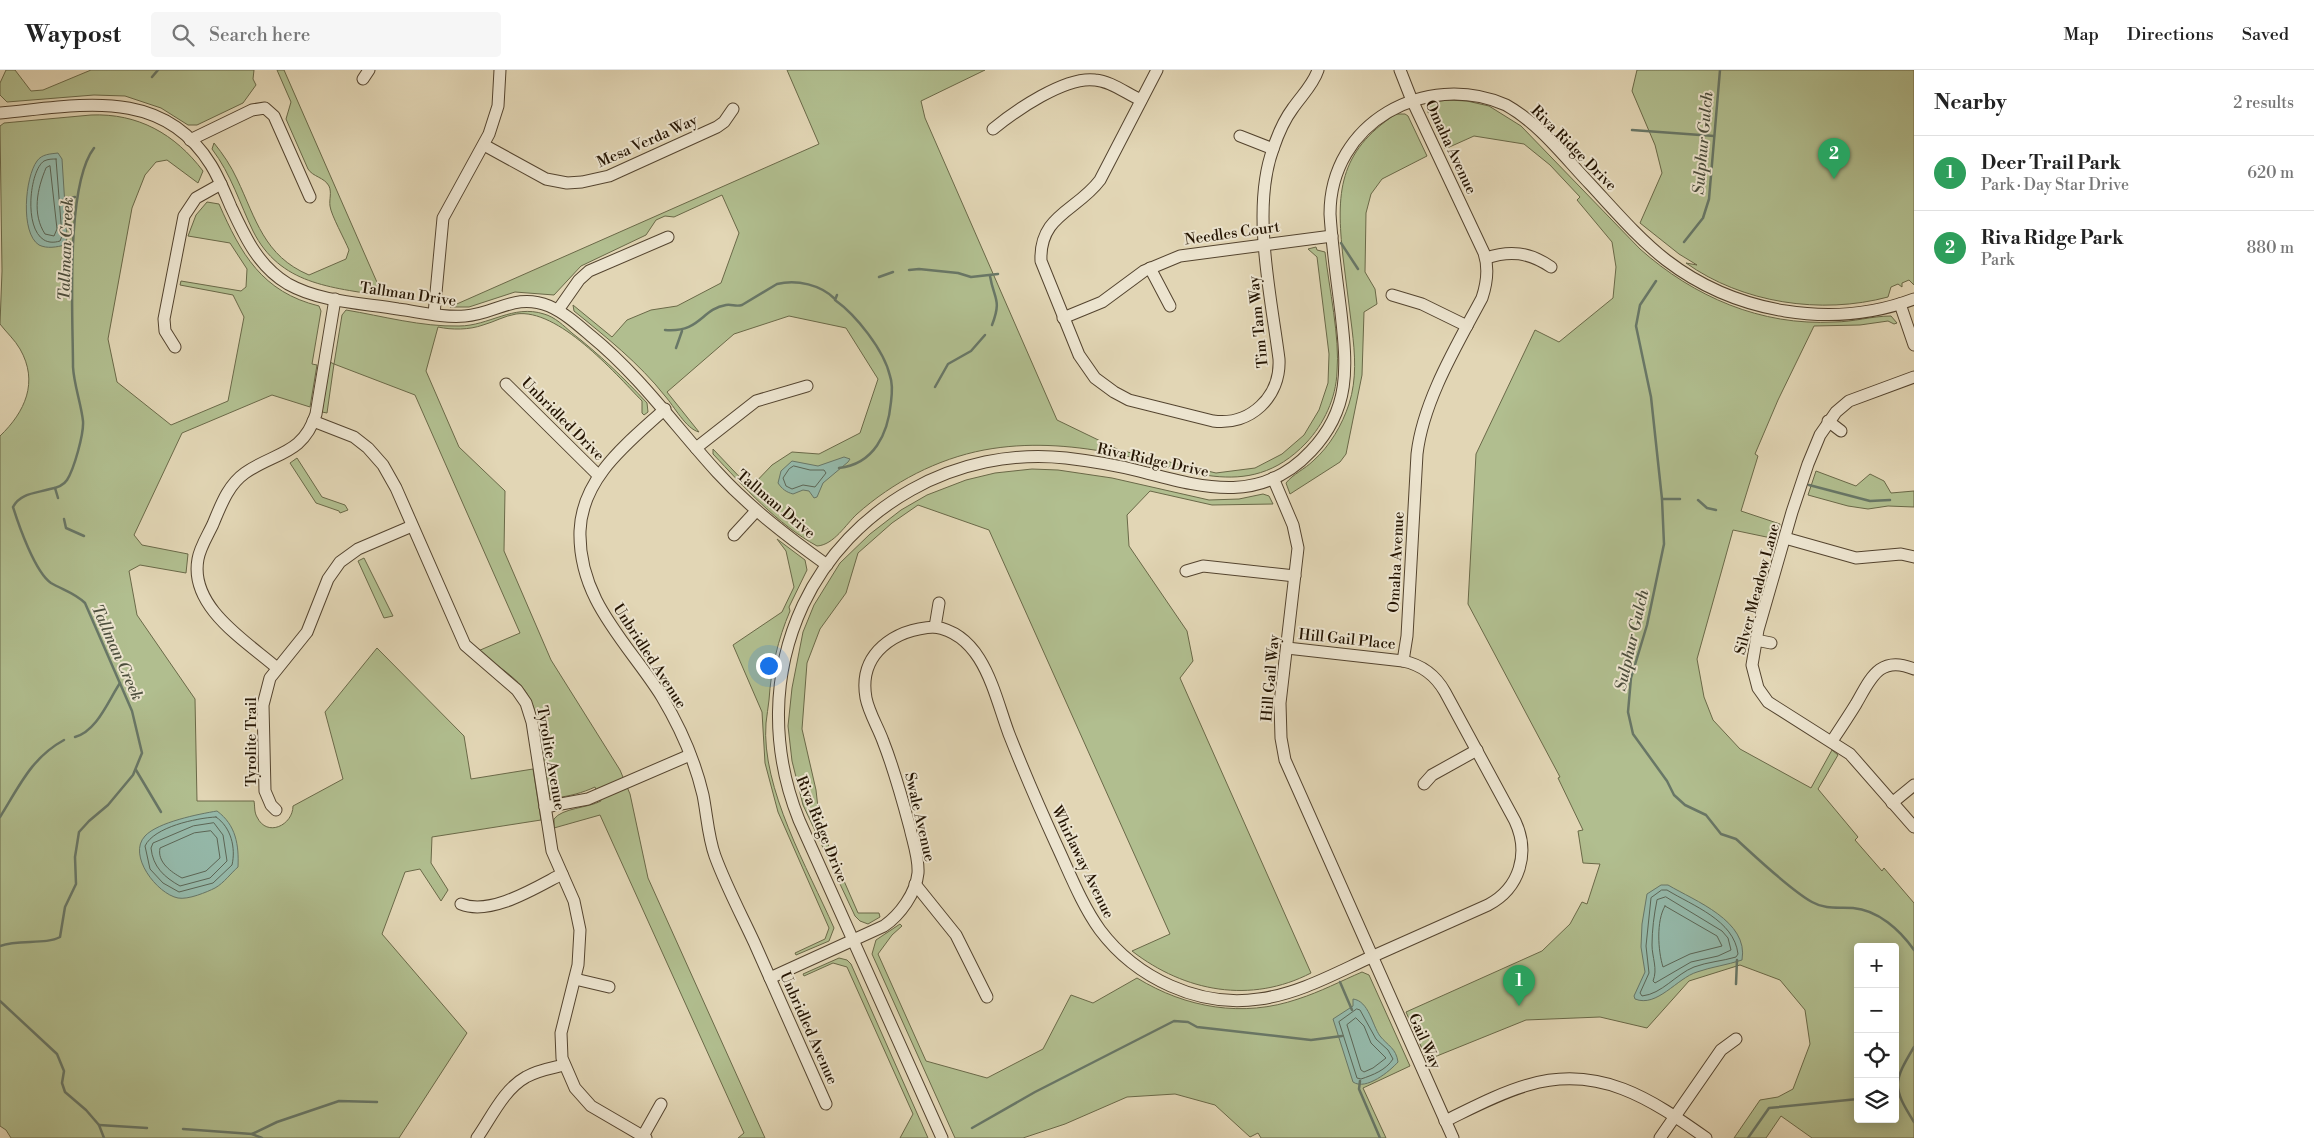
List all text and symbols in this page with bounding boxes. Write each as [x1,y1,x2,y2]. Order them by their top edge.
search box [151,12,501,57]
text: Waypost [25,20,121,50]
icon: search [169,21,197,49]
text: Search here [209,23,310,47]
text: Map [2063,23,2099,46]
text: Directions [2127,23,2214,46]
text: Saved [2242,23,2289,46]
text: Nearby [1934,90,2007,116]
water label: Sulphur Gulch [1689,91,1717,195]
text: 2 results [2233,93,2294,113]
street label: Omaha Avenue [1420,97,1481,197]
street label: Riva Ridge Drive [1527,101,1621,195]
street label: Mesa Verda Way [594,111,701,172]
pin: 2 [1818,138,1850,179]
text: Deer Trail Park [1981,151,2121,175]
text: 1 [1946,163,1954,183]
text: 620 m [2247,163,2294,183]
text: Park · Day Star Drive [1981,175,2129,195]
water label: Tallman Creek [54,197,78,301]
street label: Needles Court [1183,217,1282,250]
text: Riva Ridge Park [1981,226,2124,250]
text: 2 [1945,238,1955,258]
text: 880 m [2246,238,2294,258]
text: Park [1981,250,2014,270]
street label: Tim Tam Way [1244,274,1273,369]
street label: Tallman Drive [359,278,457,311]
street label: Unbridled Drive [517,374,608,465]
street label: Riva Ridge Drive [1095,439,1210,482]
street label: Tallman Drive [732,466,819,543]
street label: Omaha Avenue [1384,511,1409,613]
street label: Silver Meadow Lane [1731,521,1784,657]
water label: Sulphur Gulch [1611,588,1653,693]
street label: Unbridled Avenue [609,600,691,712]
water label: Tallman Creek [87,601,147,704]
street label: Hill Gail Place [1297,625,1396,654]
street label: Hill Gail Way [1257,633,1284,722]
your location [756,653,782,679]
street label: Tyrolite Trail [242,697,261,787]
street label: Tyrolite Avenue [532,704,569,812]
street label: Swale Avenue [900,771,939,864]
street label: Riva Ridge Drive [791,773,852,885]
street label: Whirlaway Avenue [1047,802,1118,922]
map controls [1854,943,1899,1123]
button: + [1854,943,1899,988]
pin: 1 [1503,965,1535,1006]
street label: Unbridled Avenue [775,969,842,1088]
button: − [1854,988,1899,1033]
street label: Gail Way [1404,1011,1445,1072]
button: locate [1854,1033,1899,1078]
button: layers [1854,1078,1899,1123]

